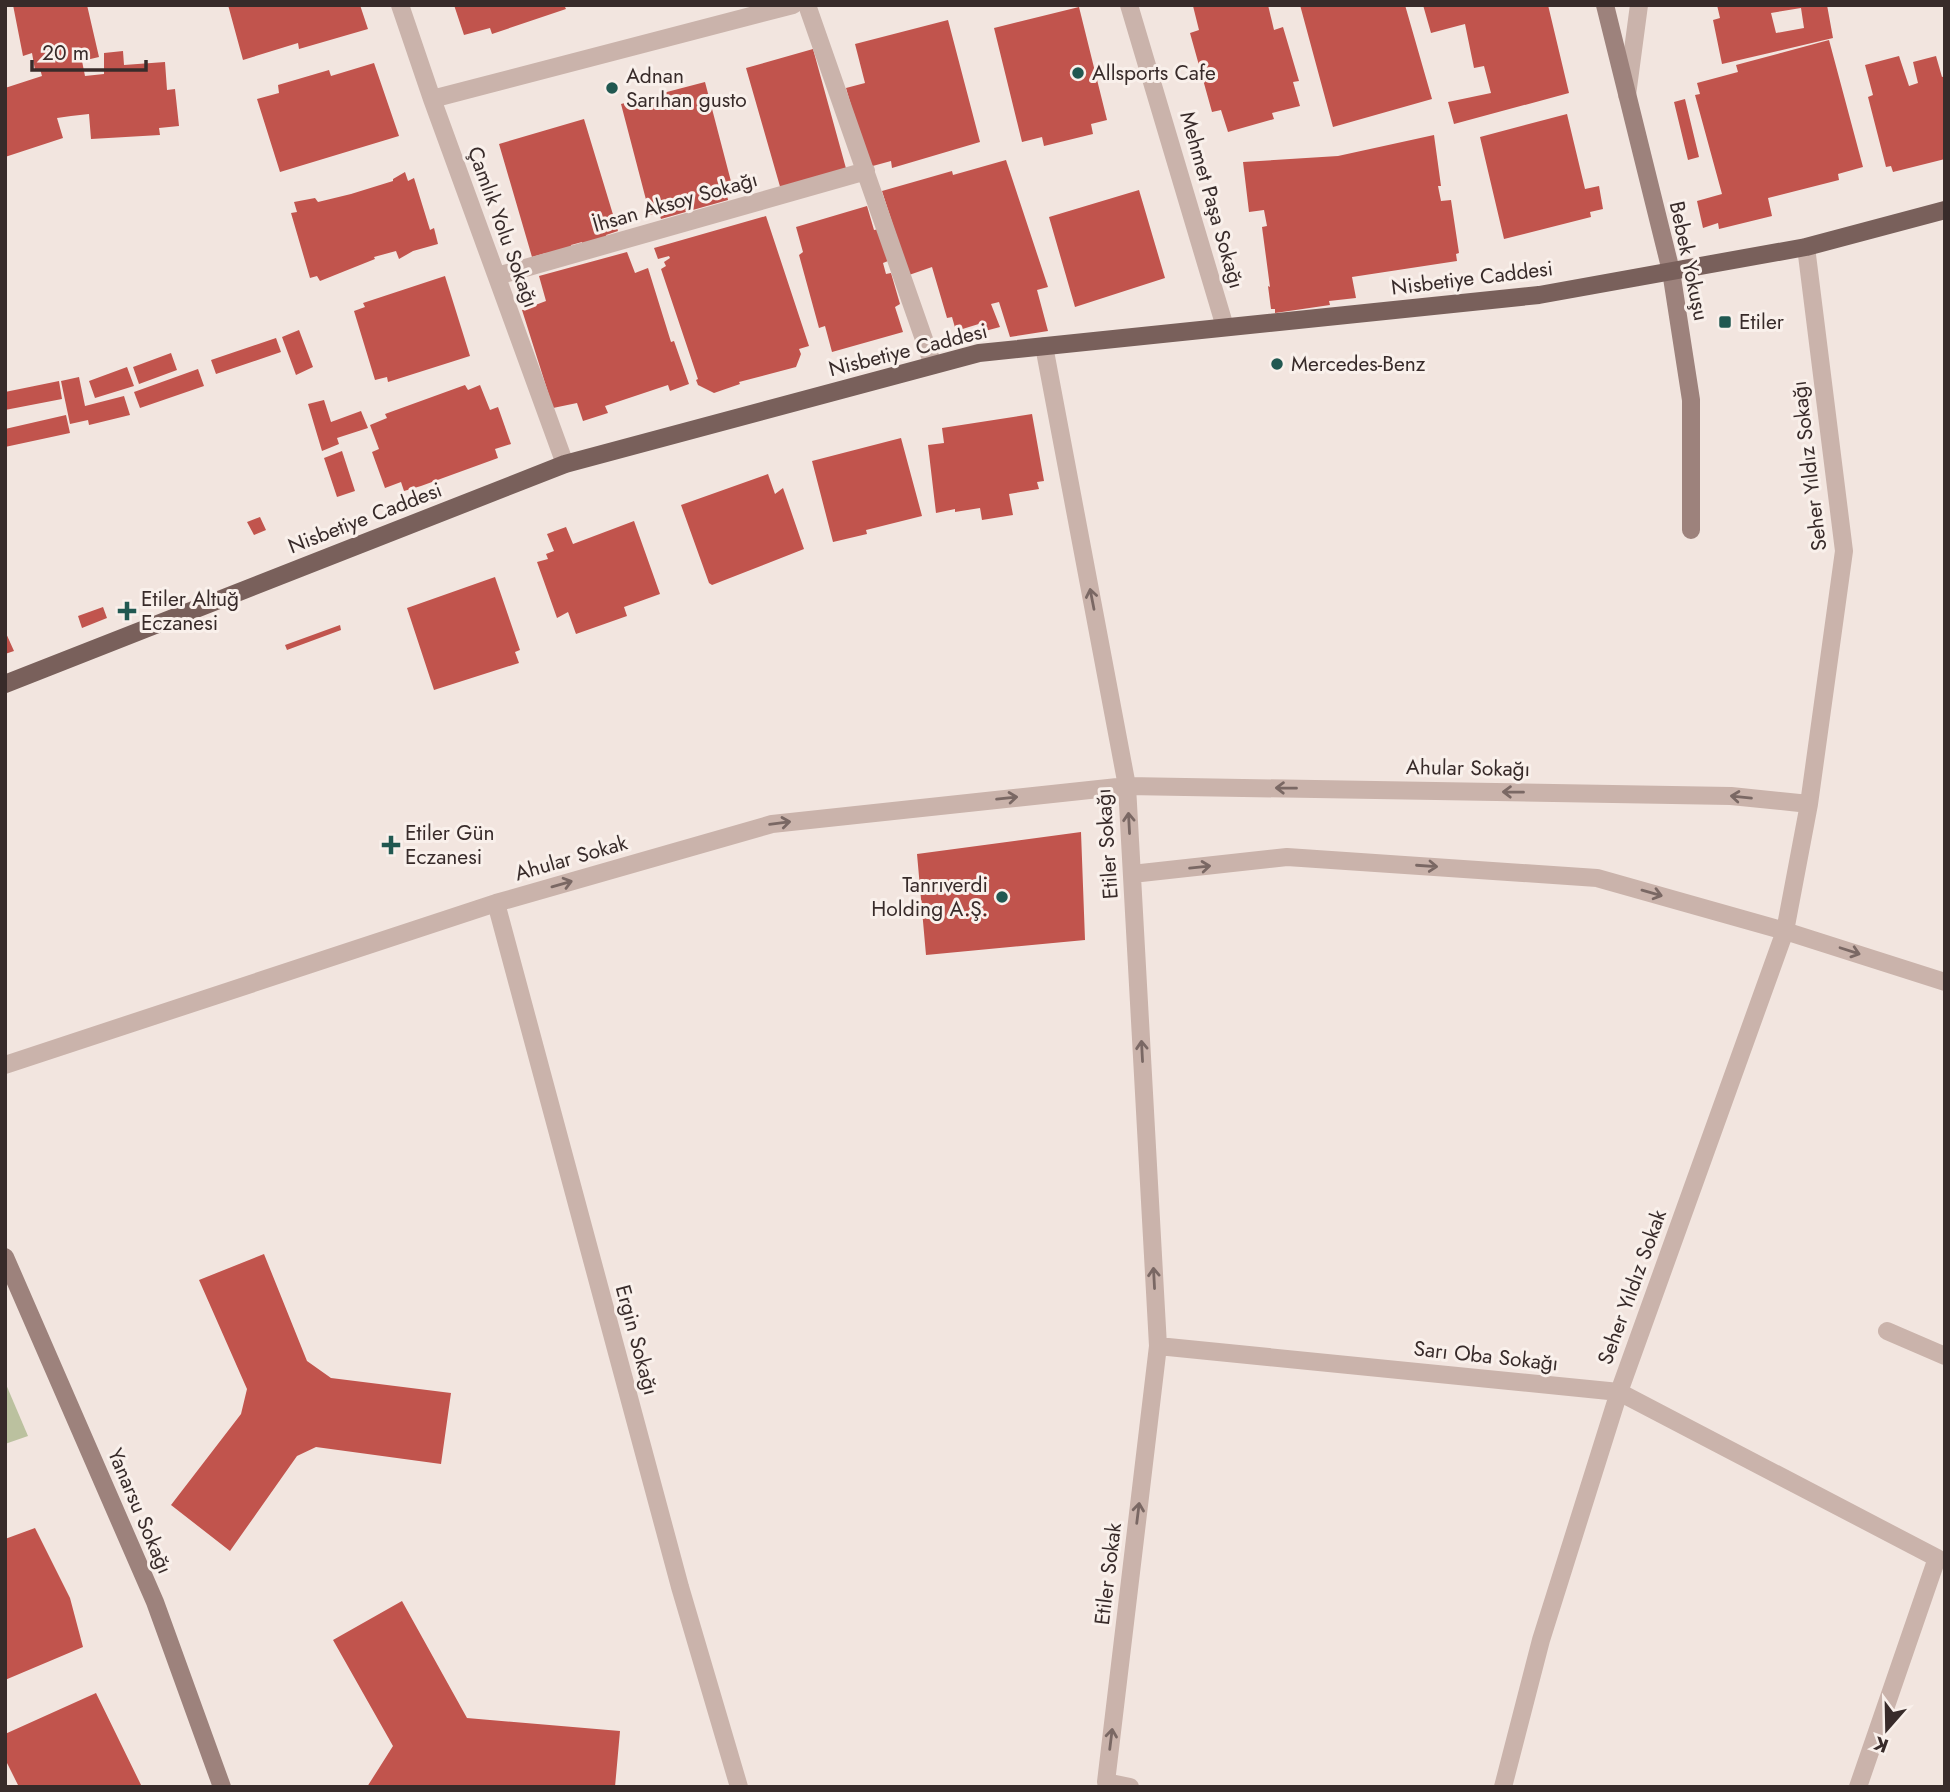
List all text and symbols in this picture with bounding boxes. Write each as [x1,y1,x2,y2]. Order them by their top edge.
scale bar [32,28,145,72]
text: 20 m [42,38,89,68]
place label: Allsports Cafe [1092,58,1216,88]
place label: Adnan Sarıhan gusto [626,61,747,115]
marker: Allsports Cafe [1070,65,1086,81]
marker: Adnan Sarıhan gusto [604,80,620,96]
street label: Mehmet Paşa Sokağı [1172,108,1252,292]
street label: Çamlık Yolu Sokağı [460,142,546,312]
street label: İhsan Aksoy Sokağı [589,164,761,240]
street label: Bebek Yokuşu [1662,198,1716,324]
street label: Nisbetiye Caddesi [1389,253,1555,303]
place label: Etiler [1739,307,1785,337]
marker: Etiler [1717,314,1733,330]
street label: Nisbetiye Caddesi [825,316,991,384]
place label: Mercedes-Benz [1291,349,1426,379]
marker: Mercedes-Benz [1269,356,1285,372]
street label: Seher Yıldız Sokağı [1784,379,1834,553]
street label: Nisbetiye Caddesi [284,475,446,561]
place label: Etiler Altuğ Eczanesi [141,584,239,638]
one-way arrow [1085,588,1098,611]
marker: Etiler Altuğ Eczanesi [119,603,135,619]
street label: Ahular Sokağı [1406,752,1530,784]
one-way arrow [1275,781,1298,795]
one-way arrow [1502,785,1525,799]
street label: Etiler Sokağı [1088,788,1126,900]
one-way arrow [1730,790,1753,803]
one-way arrow [995,792,1017,805]
one-way arrow [1122,813,1135,835]
one-way arrow [769,816,791,829]
place label: Etiler Gün Eczanesi [405,818,495,872]
street label: Ahular Sokak [511,827,632,888]
marker: Etiler Gün Eczanesi [383,837,399,853]
one-way arrow [1188,860,1211,873]
one-way arrow [1415,860,1438,873]
place label: Tanrıverdi Holding A.Ş. [871,870,988,924]
one-way arrow [550,877,572,890]
one-way arrow [1640,887,1662,900]
marker: Tanrıverdi Holding A.Ş. [994,889,1010,905]
one-way arrow [1839,946,1861,959]
one-way arrow [1135,1039,1148,1062]
street label: Seher Yıldız Sokak [1590,1205,1674,1369]
one-way arrow [1147,1267,1160,1290]
street label: Ergin Sokağı [608,1282,666,1398]
street label: Sarı Oba Sokağı [1412,1333,1560,1379]
street label: Yanarsu Sokağı [100,1444,180,1578]
one-way arrow [1131,1502,1144,1525]
street label: Etiler Sokak [1087,1520,1129,1627]
north arrow [1852,1694,1922,1764]
one-way arrow [1104,1728,1117,1751]
text: K [1870,1729,1892,1759]

